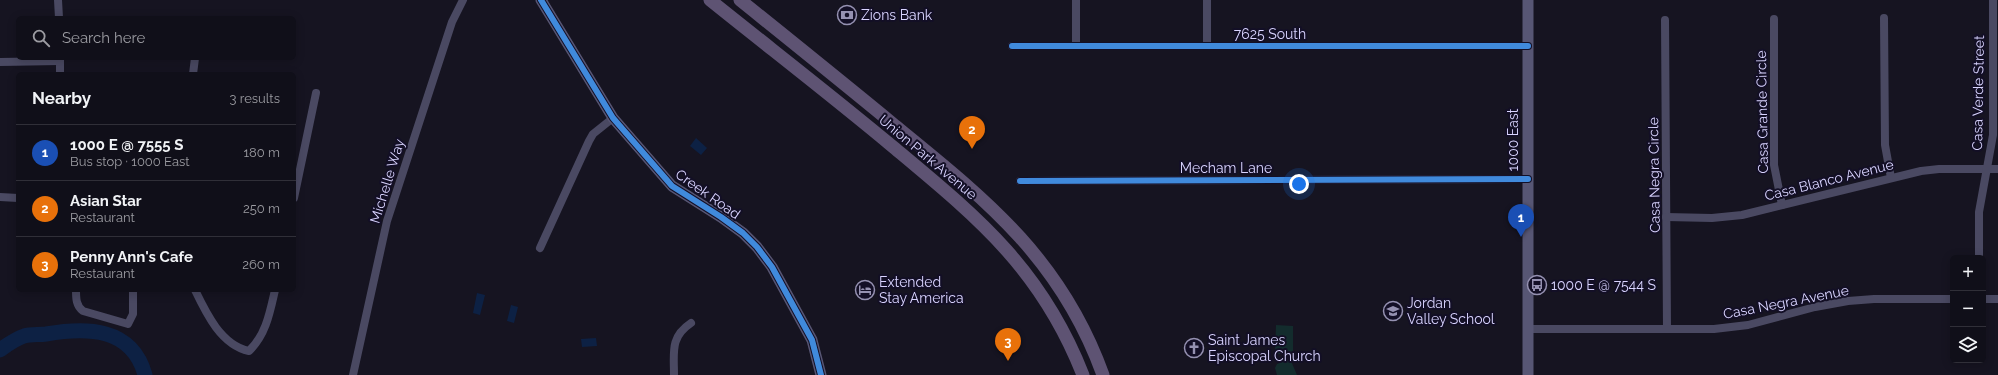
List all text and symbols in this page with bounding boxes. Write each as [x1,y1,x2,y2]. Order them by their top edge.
bank icon: Zions Bank [836,4,858,26]
place label: Zions Bank [861,7,933,23]
search box [16,16,296,60]
street label: 7625 South [1234,26,1306,42]
icon: search [30,27,52,49]
text: Search here [62,29,145,47]
street label: Casa Verde Street [1969,35,1987,151]
street label: Casa Grande Circle [1753,50,1771,174]
text: Nearby [32,88,91,108]
text: 3 results [230,91,280,106]
street label: 1000 East [1505,108,1521,171]
street label: Union Park Avenue [876,111,980,203]
pin: 2 [959,116,985,149]
street label: Casa Negra Circle [1645,117,1663,233]
text: 1000 E @ 7555 S [70,136,183,154]
street label: Michelle Way [367,137,408,225]
text: 1 [42,145,48,160]
text: 180 m [244,145,280,160]
text: Bus stop · 1000 East [70,154,190,169]
street label: Casa Blanco Avenue [1763,156,1895,204]
street label: Mecham Lane [1180,160,1272,176]
street label: Creek Road [673,166,743,222]
your location [1289,174,1309,194]
text: Asian Star [70,192,142,210]
text: 2 [41,201,49,216]
text: 250 m [243,201,280,216]
pin: 1 [1508,204,1534,237]
text: Restaurant [70,210,135,225]
text: Penny Ann's Cafe [70,248,193,266]
map controls [1950,255,1986,363]
button: + [1950,255,1986,291]
text: 3 [41,257,49,272]
text: 260 m [242,257,280,272]
text: Restaurant [70,266,135,281]
place label: Extended Stay America [879,274,964,306]
bus stop icon: 1000 E @ 7544 S [1526,274,1548,296]
place label: 1000 E @ 7544 S [1551,277,1656,293]
hotel icon: Extended Stay America [854,279,876,301]
street label: Casa Negra Avenue [1722,282,1850,322]
button: − [1950,291,1986,327]
place label: Jordan Valley School [1407,295,1495,327]
school or university icon: Jordan Valley School [1382,300,1404,322]
button: layers [1950,327,1986,363]
pin: 3 [995,328,1021,361]
place label: Saint James Episcopal Church [1208,332,1321,364]
church icon: Saint James Episcopal Church [1183,337,1205,359]

